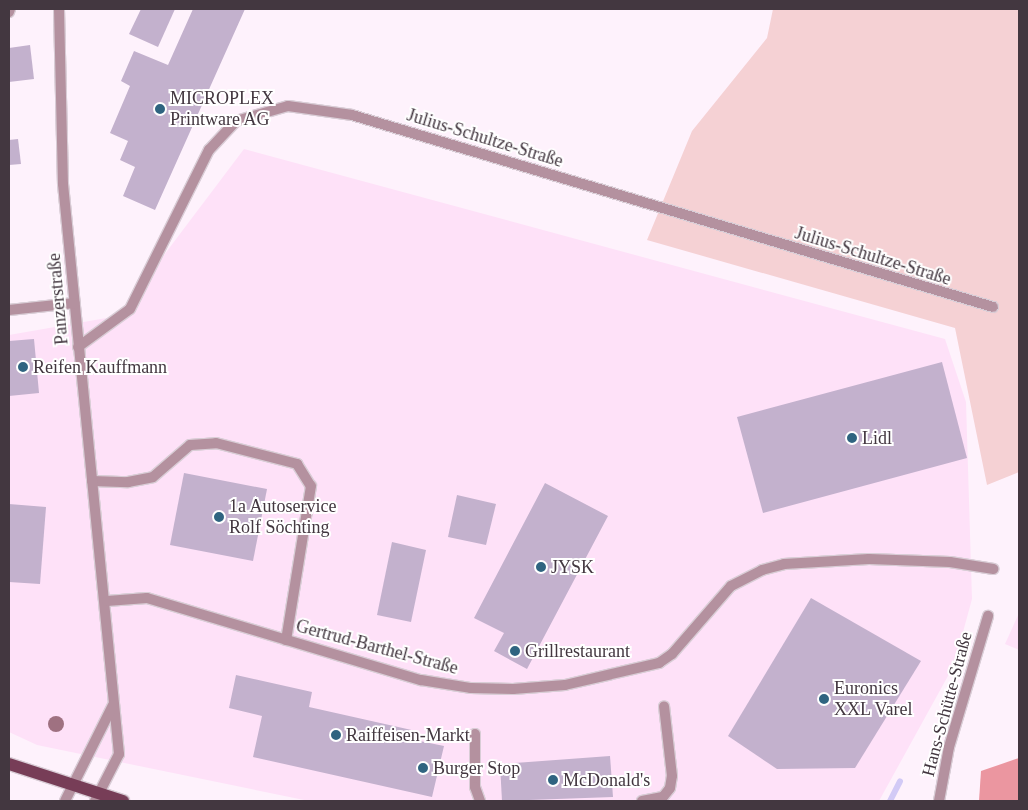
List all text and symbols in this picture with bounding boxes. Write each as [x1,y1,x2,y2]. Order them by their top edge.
place label: MICROPLEX Printware AG [170,88,274,130]
marker: MICROPLEX Printware AG [154,103,166,115]
street label: Julius-Schultze-Straße [404,104,566,172]
street label: Julius-Schultze-Straße [792,222,954,290]
street label: Panzerstraße [43,252,73,346]
place label: Reifen Kauffmann [33,356,167,378]
marker: Reifen Kauffmann [17,361,29,373]
place label: Lidl [862,427,892,449]
marker: Lidl [846,432,858,444]
place label: 1a Autoservice Rolf Söchting [229,496,337,538]
marker: 1a Autoservice Rolf Söchting [213,511,225,523]
place label: JYSK [551,556,594,578]
marker: JYSK [535,561,547,573]
street label: Gertrud-Barthel-Straße [294,615,460,679]
street label: Hans-Schütte-Straße [917,629,977,779]
place label: Grillrestaurant [525,640,630,662]
marker: Grillrestaurant [509,645,521,657]
place label: Euronics XXL Varel [834,678,913,721]
marker: Euronics XXL Varel [818,693,830,705]
place label: Raiffeisen-Markt [346,724,470,746]
marker: Raiffeisen-Markt [330,729,342,741]
place label: Burger Stop [433,757,520,779]
marker: Burger Stop [417,762,429,774]
place label: McDonald's [563,769,650,791]
marker: McDonald's [547,774,559,786]

